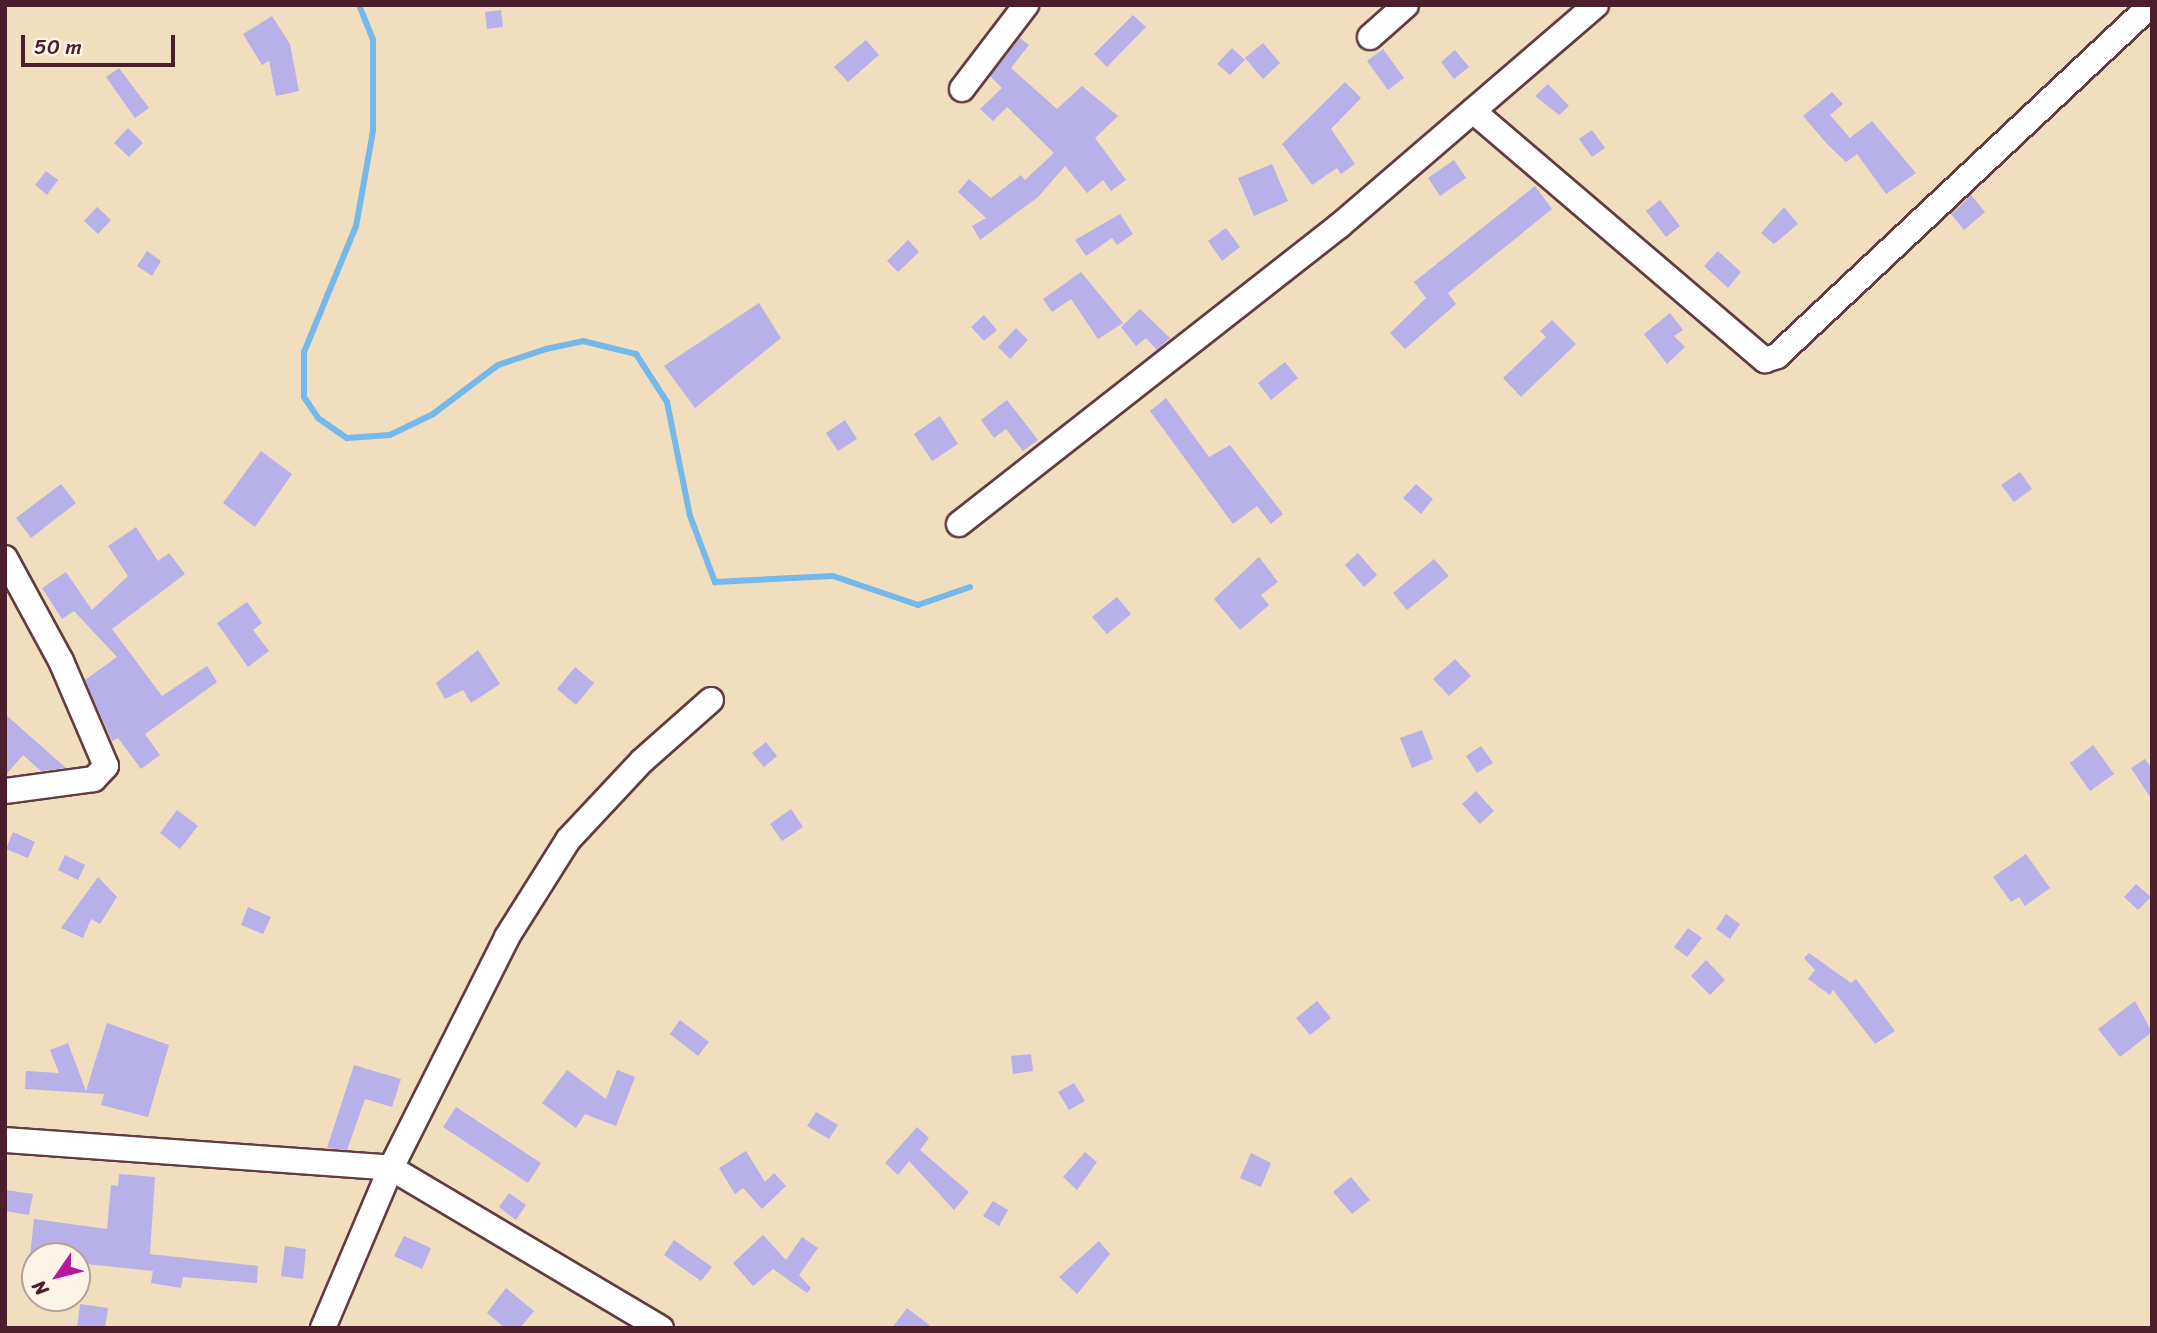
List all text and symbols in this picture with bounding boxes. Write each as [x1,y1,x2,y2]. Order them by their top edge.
scale bar [24,21,178,65]
text: 50 m [34,28,82,66]
north arrow [21,1242,91,1312]
text: N [23,1273,57,1303]

